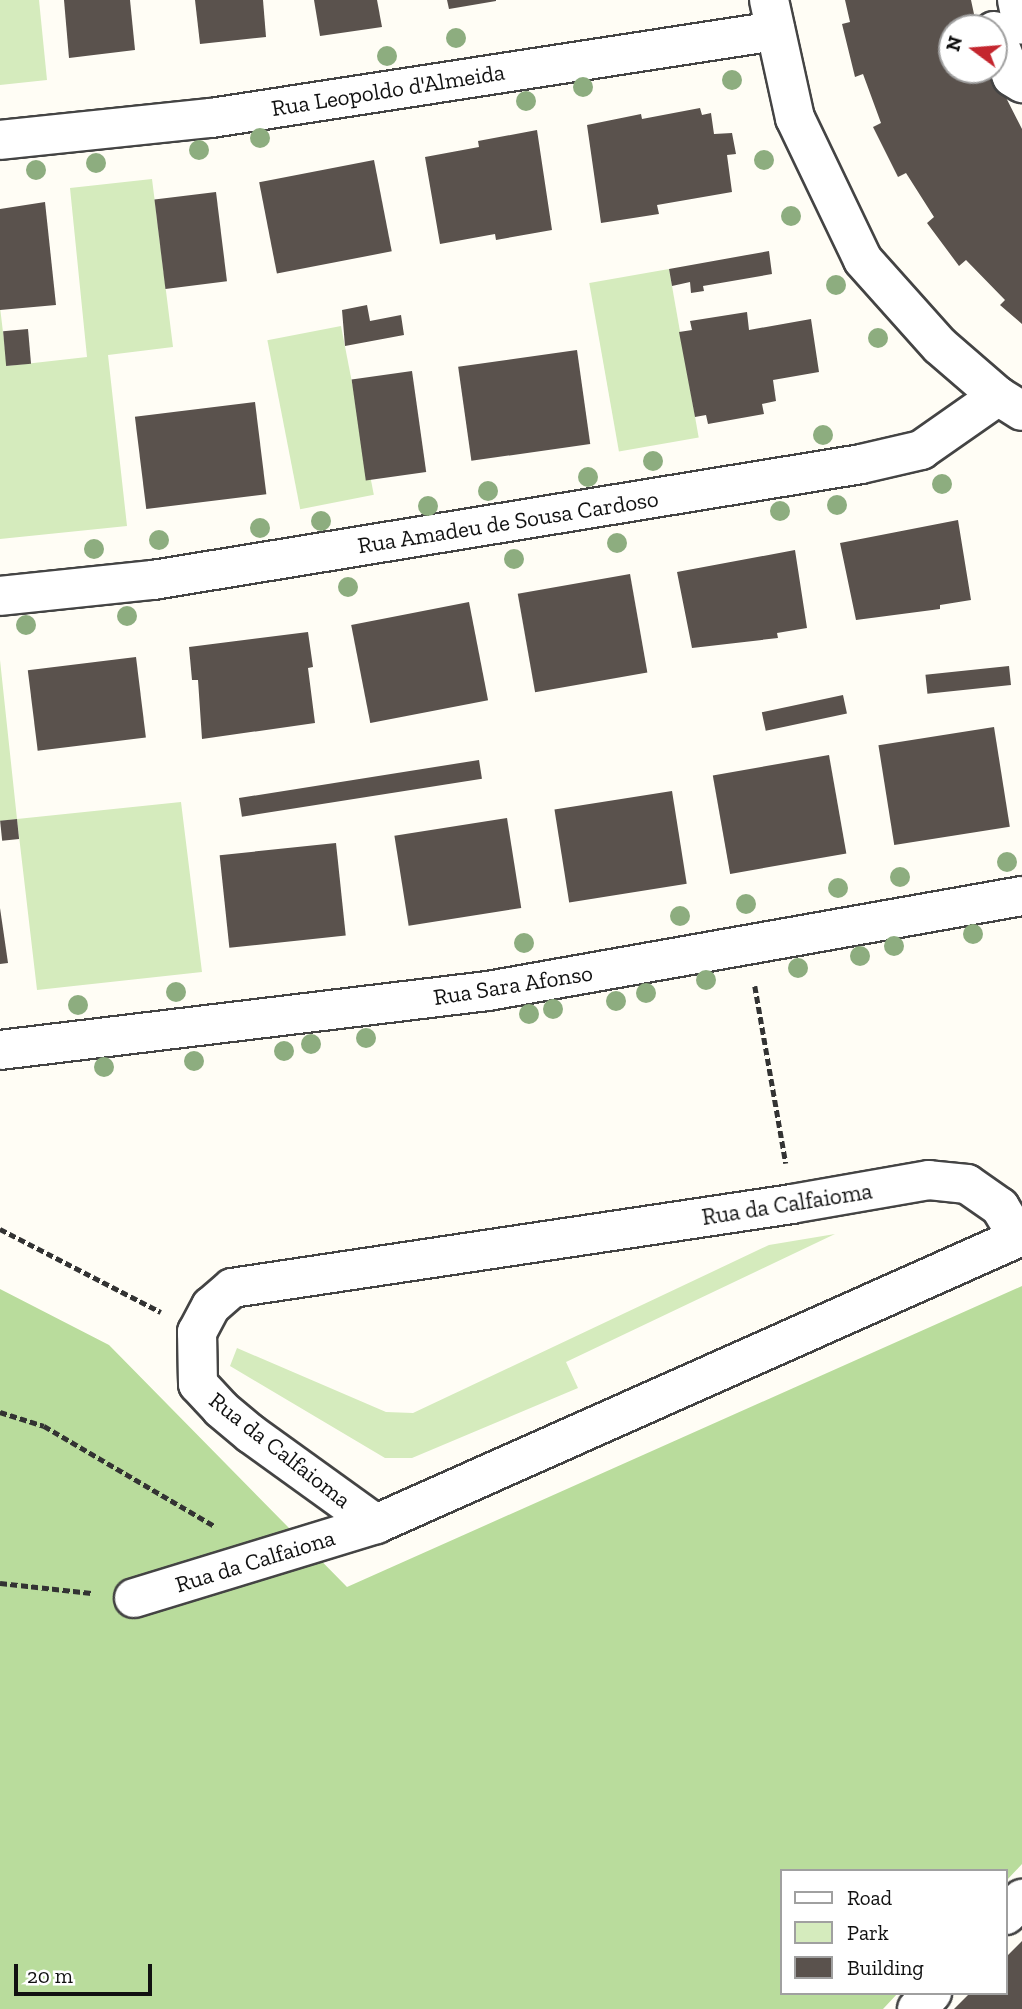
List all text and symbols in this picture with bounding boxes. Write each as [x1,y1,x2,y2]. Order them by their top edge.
north arrow [938,14,1008,84]
text: N [941,34,967,54]
street label: Rua Leopoldo d'Almeida [269,58,507,122]
street label: Rua Amadeu de Sousa Cardoso [355,485,661,559]
street label: Rua Sara Afonso [431,959,595,1011]
street label: Rua da Calfaioma [700,1177,874,1231]
street label: Rua da Calfaioma [204,1386,356,1514]
street label: Rua da Calfaiona [172,1524,338,1598]
legend [780,1869,1008,1995]
text: Road [847,1885,892,1910]
text: Park [847,1920,889,1945]
scale bar [18,1950,156,1994]
text: Building [847,1955,924,1980]
text: 20 m [27,1963,73,1988]

